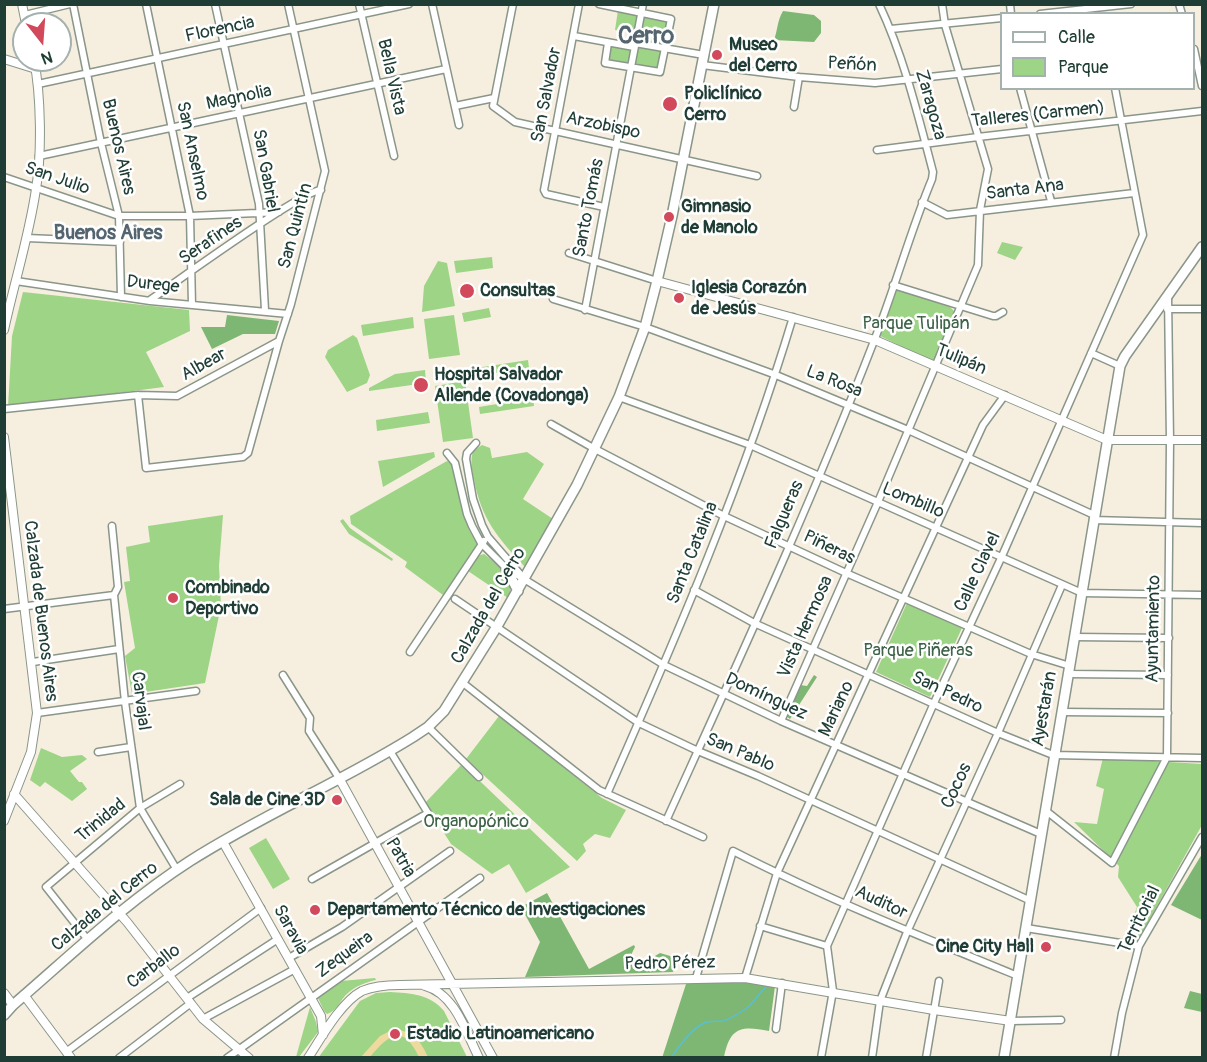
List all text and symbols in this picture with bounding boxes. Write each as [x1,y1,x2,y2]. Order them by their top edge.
north arrow [12,12,72,72]
street label: Florencia [183,12,257,48]
legend [1000,12,1195,90]
district label: Cerro [618,23,674,51]
text: Calle [1058,26,1095,49]
place label: Museo del Cerro [729,34,797,76]
street label: Bella Vista [372,37,410,117]
text: N [39,46,55,68]
street label: San Salvador [527,46,567,144]
marker: Museo del Cerro [710,48,724,62]
street label: Peñón [827,53,877,77]
text: Parque [1058,56,1108,79]
street label: Zaragoza [910,67,950,143]
street label: Magnolia [204,81,274,115]
place label: Policlínico Cerro [684,83,762,125]
marker: Policlínico Cerro [661,95,679,113]
street label: Buenos Aires [96,97,140,197]
street label: Talleres (Carmen) [970,97,1106,133]
street label: San Anselmo [171,99,213,203]
street label: Arzobispo [564,108,642,144]
street label: San Gabriel [247,128,283,214]
street label: Santo Tomás [569,157,609,259]
street label: San Julio [22,158,92,200]
street label: Santa Ana [985,175,1065,205]
street label: San Quintín [274,181,318,271]
place label: Gimnasio de Manolo [681,196,758,238]
marker: Gimnasio de Manolo [662,210,676,224]
street label: Serafines [175,212,247,270]
district label: Buenos Aires [54,222,162,246]
street label: Durege [126,271,180,299]
place label: Iglesia Corazón de Jesús [691,277,807,320]
place label: Consultas [480,280,555,302]
marker: Consultas [458,282,476,300]
marker: Iglesia Corazón de Jesús [672,291,686,305]
park label: Parque Tulipán [862,313,970,335]
street label: Tulipán [932,340,990,380]
street label: Albear [178,344,230,386]
street label: La Rosa [803,361,865,403]
place label: Hospital Salvador Allende (Covadonga) [434,364,590,406]
marker: Hospital Salvador Allende (Covadonga) [412,376,430,394]
street label: Falgueras [761,478,809,552]
street label: Lombillo [879,478,947,524]
street label: Santa Catalina [663,499,723,607]
street label: Calzada de Buenos Aires [18,519,62,703]
street label: Piñeras [799,526,859,570]
street label: Calle Clavel [950,529,1006,615]
street label: Calzada del Cerro [447,544,531,668]
street label: Vista Hermosa [774,573,838,681]
street label: Ayuntamiento [1142,575,1166,683]
place label: Combinado Deportivo [185,577,270,620]
marker: Combinado Deportivo [166,591,180,605]
park label: Parque Piñeras [863,640,973,662]
street label: San Pedro [908,667,986,719]
street label: Domínguez [722,669,810,725]
street label: Carvajal [126,670,154,732]
street label: Ayestarán [1028,670,1062,748]
street label: Mariano [815,678,859,740]
street label: San Pablo [702,729,778,777]
street label: Cocos [937,760,977,812]
place label: Sala de Cine 3D [209,789,325,811]
marker: Sala de Cine 3D [330,793,344,807]
street label: Trinidad [72,794,130,848]
park label: Organopónico [423,811,529,833]
street label: Patria [380,834,420,882]
street label: Calzada del Cerro [47,857,163,957]
street label: Auditor [851,882,911,924]
street label: Territorial [1114,882,1166,958]
place label: Departamento Técnico de Investigaciones [327,899,645,921]
street label: Saravia [268,901,312,959]
marker: Departamento Técnico de Investigaciones [308,903,322,917]
street label: Zequeira [312,927,378,983]
place label: Cine City Hall [935,936,1034,958]
street label: Carballo [123,940,185,994]
marker: Cine City Hall [1039,940,1053,954]
street label: Pedro Pérez [624,952,716,976]
place label: Estadio Latinoamericano [407,1023,594,1045]
marker: Estadio Latinoamericano [388,1027,402,1041]

